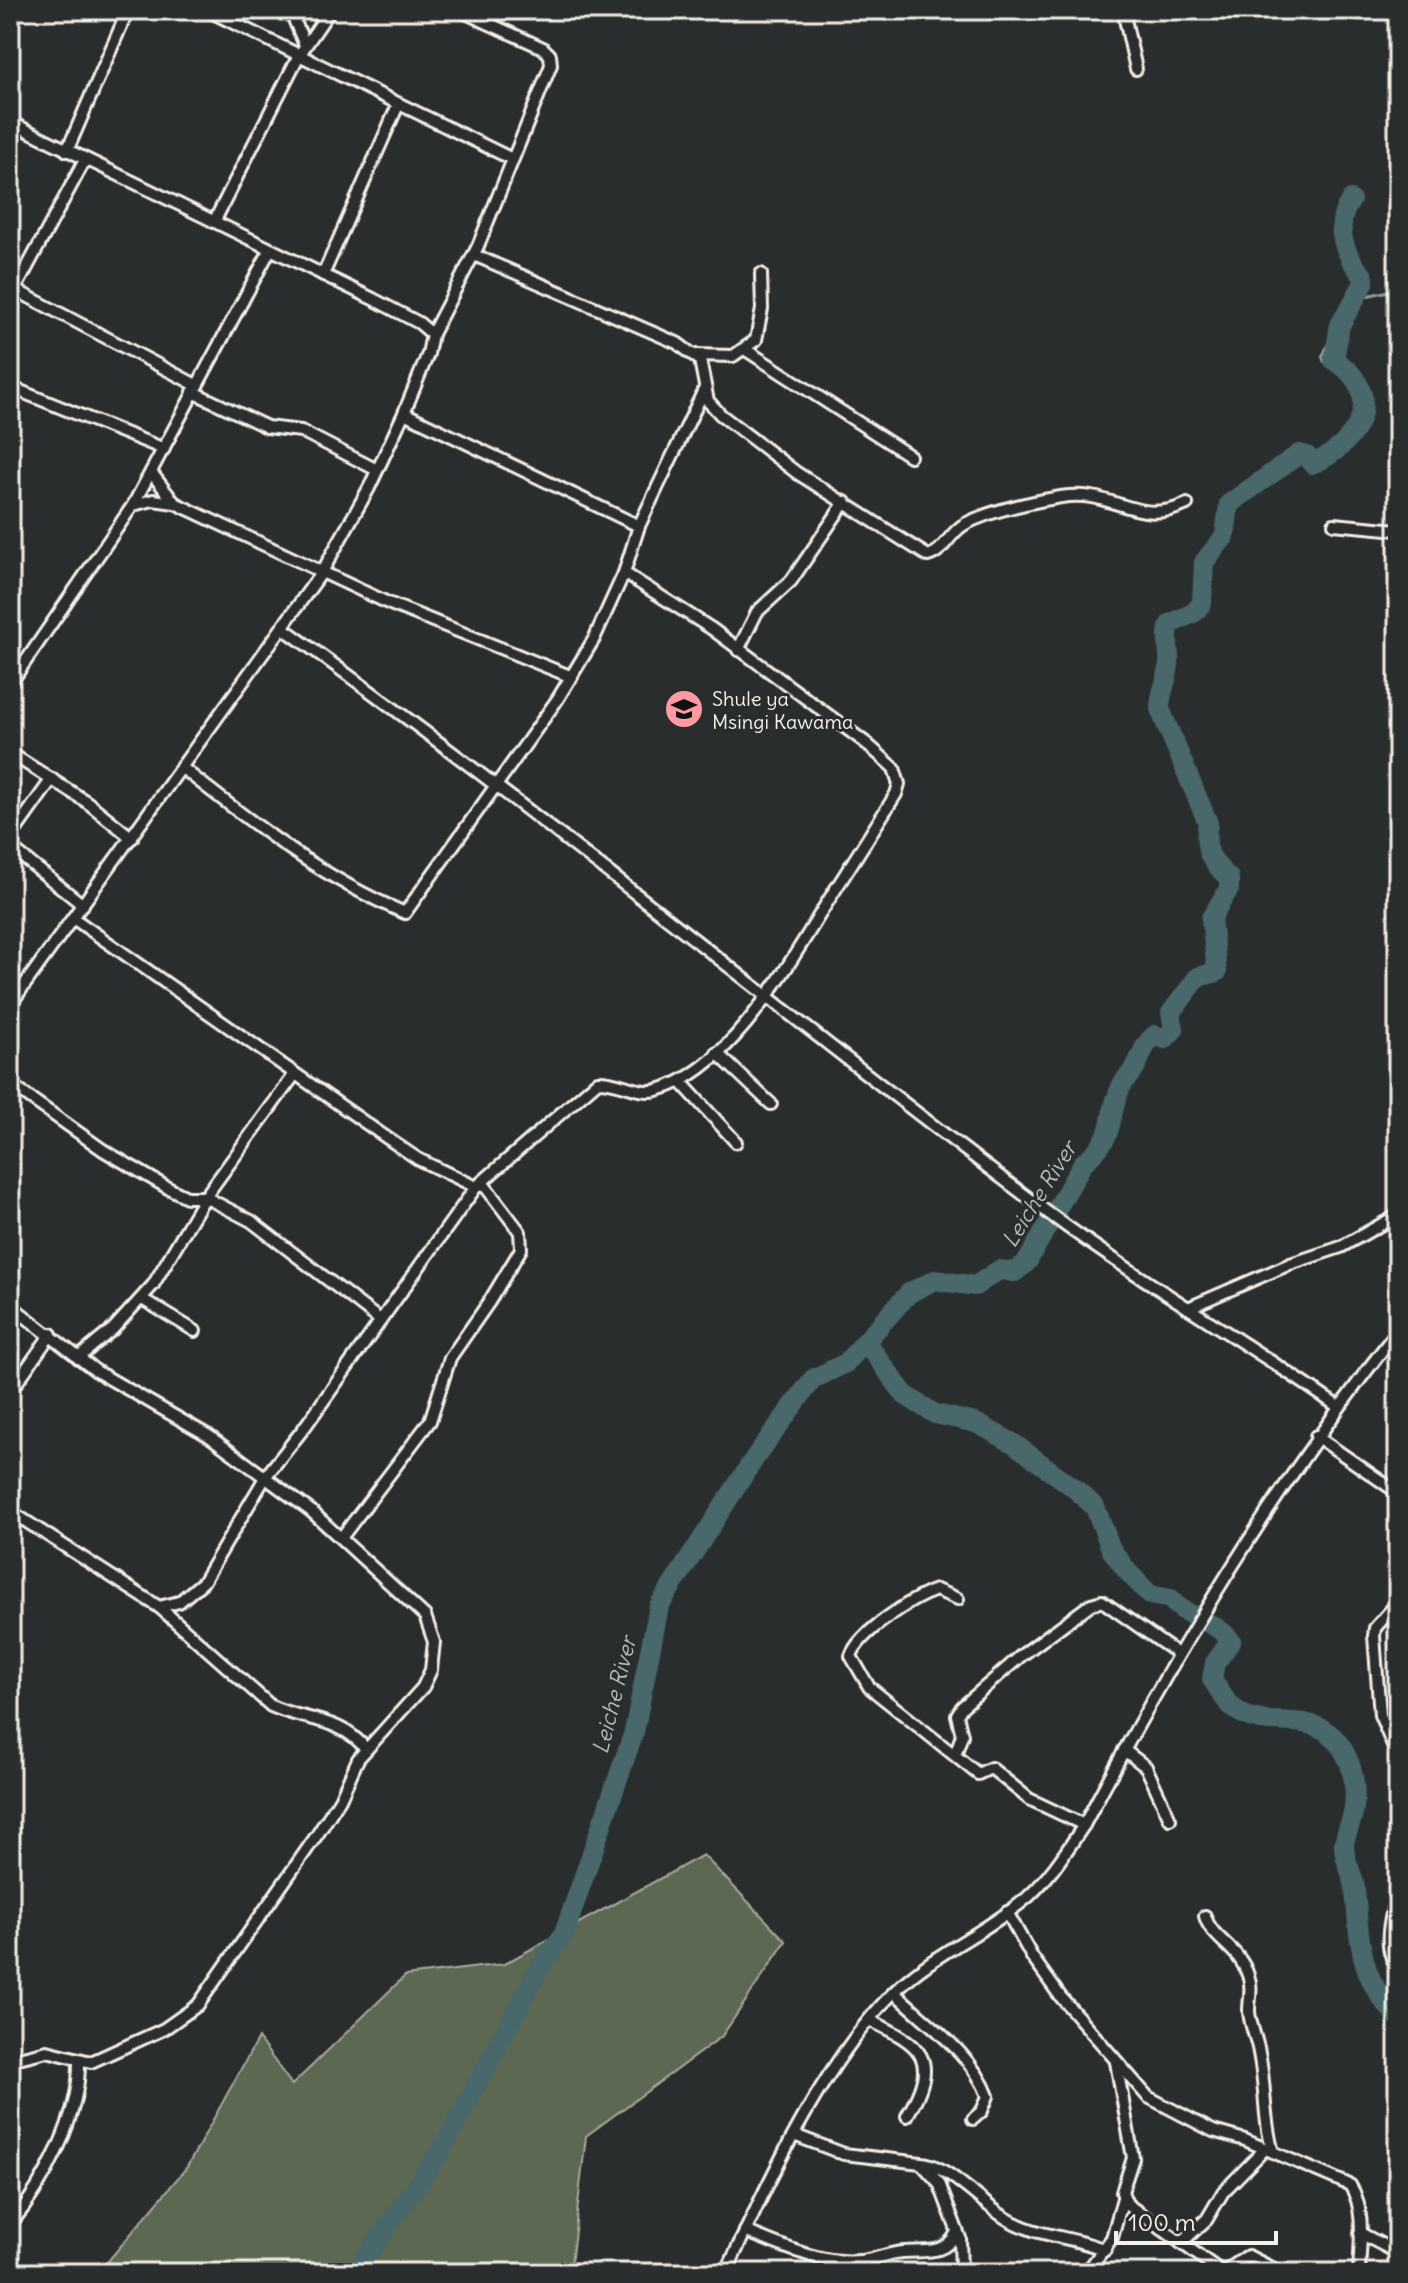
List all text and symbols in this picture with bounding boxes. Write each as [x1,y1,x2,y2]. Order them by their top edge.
place label: Shule ya Msingi Kawama [712,686,853,734]
school or university icon: Shule ya Msingi Kawama [663,688,705,730]
water label: Leiche River [995,1133,1084,1252]
water label: Leiche River [586,1631,643,1756]
scale bar [1116,2195,1276,2245]
text: 100 m [1128,2207,1196,2237]

